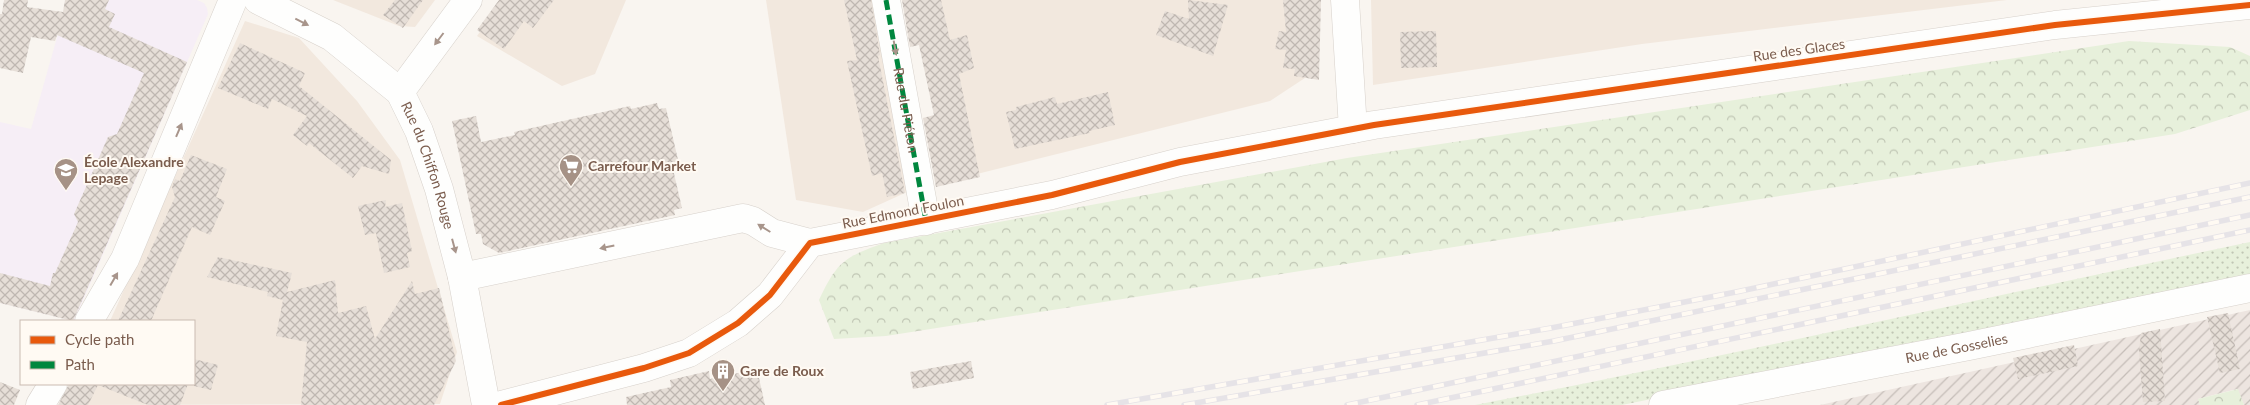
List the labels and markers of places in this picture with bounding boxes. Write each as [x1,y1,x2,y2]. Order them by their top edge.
place label: École Alexandre Lepage [84,153,184,186]
supermarket icon: Carrefour Market [558,153,584,187]
school or university icon: École Alexandre Lepage [53,157,79,191]
place label: Carrefour Market [588,157,697,174]
building icon: Gare de Roux [710,358,736,392]
place label: Gare de Roux [740,362,824,379]

